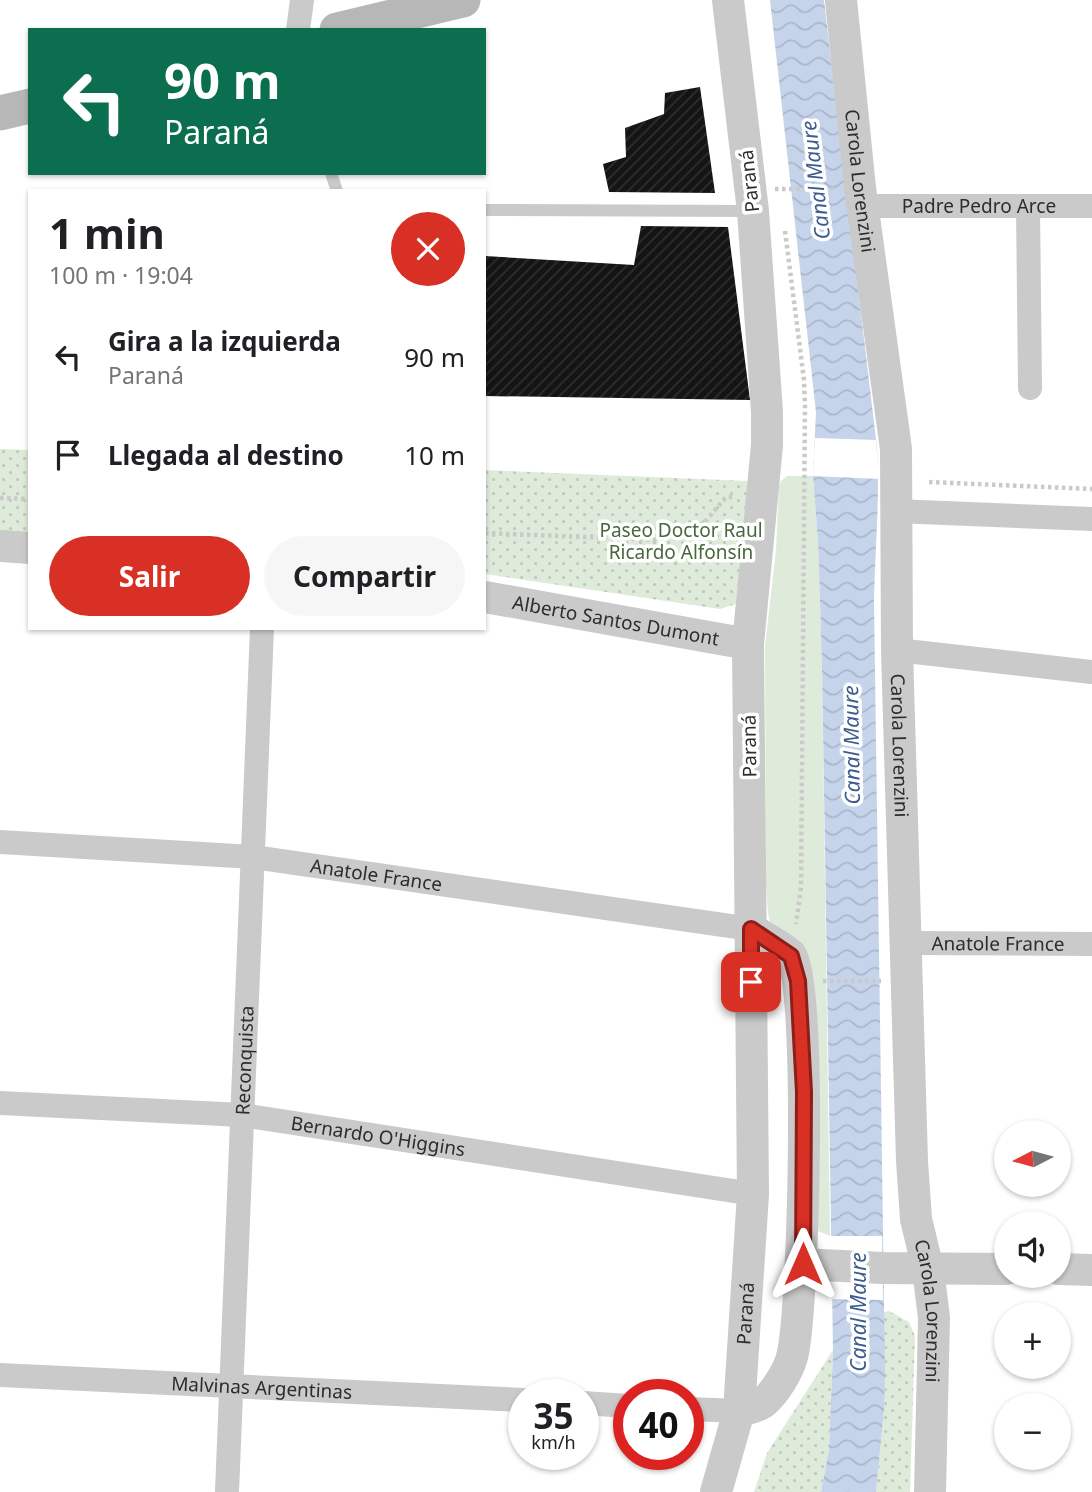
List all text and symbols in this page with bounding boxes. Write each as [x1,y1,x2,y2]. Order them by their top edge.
text: 90 m [164,47,281,113]
icon: left [49,56,140,147]
street label: Carola Lorenzini [839,108,882,254]
text: Paraná [164,110,270,153]
water label: Canal Maure [794,119,836,241]
street label: Paraná [733,148,765,214]
street label: Padre Pedro Arce [902,193,1056,219]
text: 1 min [49,204,165,261]
button: close [391,212,465,286]
text: 100 m · 19:04 [49,259,193,291]
text: Gira a la izquierda [108,323,341,359]
icon: left [49,338,87,376]
text: 90 m [404,339,465,375]
text: Paraná [108,359,184,391]
icon: arrive [49,436,87,474]
text: Llegada al destino [108,437,344,473]
text: 10 m [404,437,465,473]
park label: Paseo Doctor Raul Ricardo Alfonsín [599,517,763,565]
button: Salir [49,536,250,616]
button: Compartir [264,536,465,616]
street label: Alberto Santos Dumont [511,589,721,652]
street label: Carola Lorenzini [885,673,915,818]
water label: Canal Maure [836,685,866,805]
street label: Paraná [735,714,763,778]
street label: Anatole France [309,852,444,897]
street label: Anatole France [931,930,1065,957]
pin [721,952,781,1012]
icon: arrive [732,963,770,1001]
street label: Reconquista [229,1005,260,1116]
street label: Bernardo O'Higgins [289,1110,467,1162]
north arrow [994,1120,1071,1197]
map controls [994,1120,1071,1470]
button: sound [994,1211,1071,1288]
position arrow [766,1227,840,1301]
street label: Carola Lorenzini [908,1237,947,1383]
water label: Canal Maure [844,1252,872,1372]
street label: Paraná [730,1281,760,1346]
button: + [994,1302,1071,1379]
street label: Malvinas Argentinas [171,1370,353,1405]
speed limit sign: 40 [613,1379,704,1470]
text: 35 [533,1392,574,1439]
button: − [994,1393,1071,1470]
text: km/h [531,1430,576,1454]

